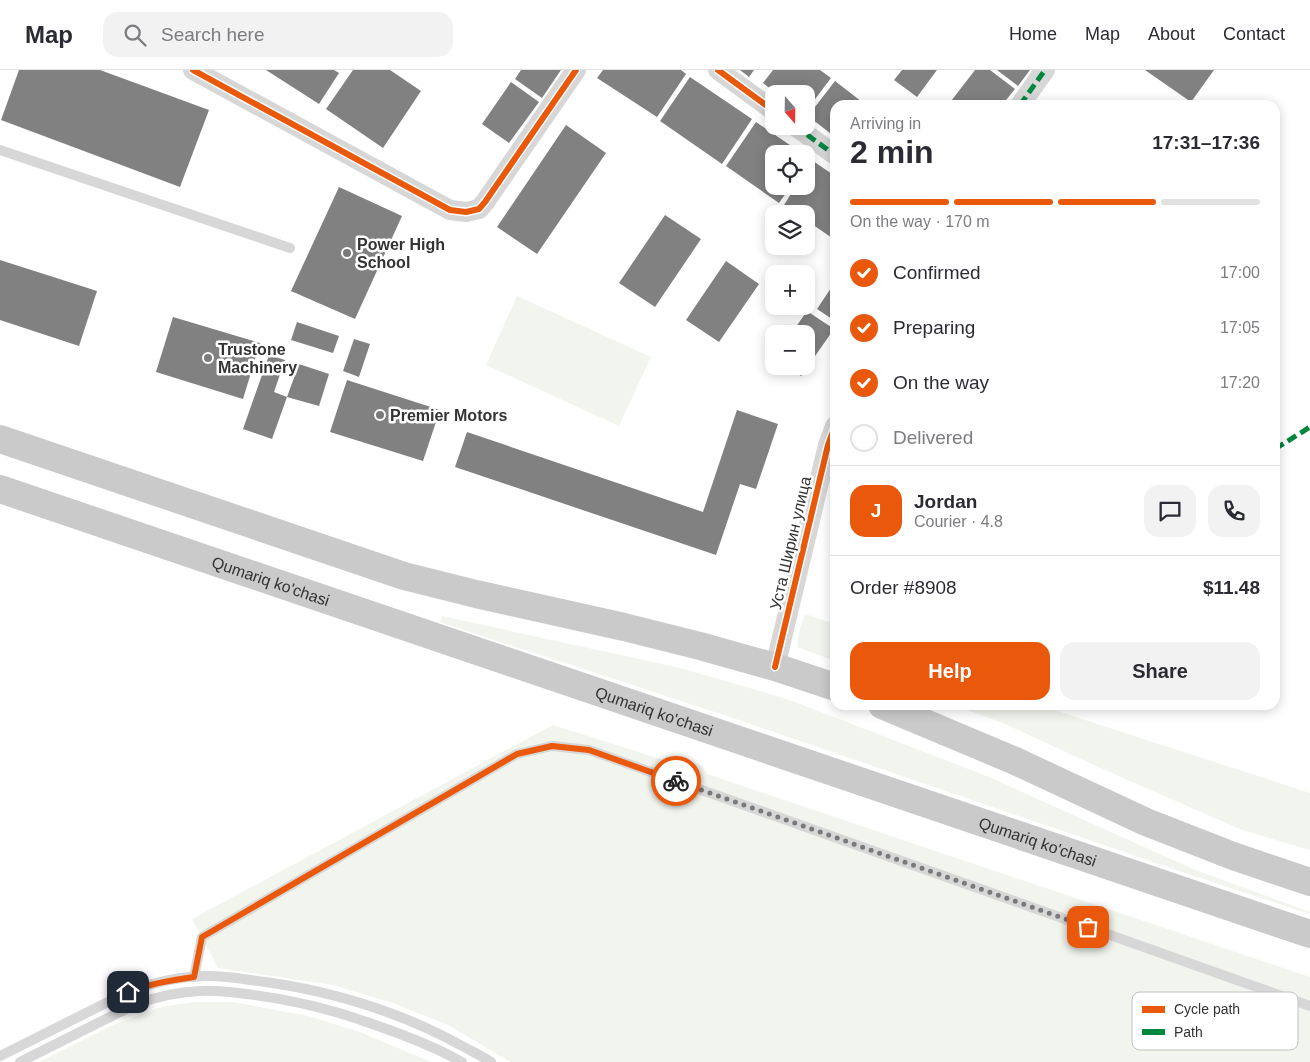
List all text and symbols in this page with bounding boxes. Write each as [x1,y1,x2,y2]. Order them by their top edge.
search box [103,12,453,57]
text: Map [25,21,73,48]
icon: search [121,21,149,49]
text: Search here [161,24,265,45]
text: Home [1009,24,1057,44]
text: Map [1085,24,1120,44]
text: About [1148,24,1195,44]
text: Contact [1223,24,1285,44]
north arrow [765,85,815,135]
map controls [765,85,815,375]
text: Arriving in [850,115,921,132]
text: 17:31–17:36 [1152,132,1260,153]
text: 2 min [850,134,934,170]
button: locate [765,145,815,195]
button: layers [765,205,815,255]
text: On the way · 170 m [850,213,990,230]
place label: Power High School [357,236,445,271]
marker: Power High School [341,247,353,259]
icon: check [850,259,878,287]
text: Confirmed [893,262,981,283]
text: 17:00 [1220,264,1260,281]
button: + [765,265,815,315]
icon: check [850,314,878,342]
text: Preparing [893,317,975,338]
text: 17:05 [1220,319,1260,336]
button: − [765,325,815,375]
place label: Trustone Machinery [218,341,297,376]
marker: Trustone Machinery [202,352,214,364]
icon: check [850,369,878,397]
text: On the way [893,372,989,393]
text: 17:20 [1220,374,1260,391]
place label: Premier Motors [390,407,507,424]
marker: Premier Motors [374,409,386,421]
text: Delivered [893,427,973,448]
street label: Уста Ширин улица [767,475,814,611]
button: chat [1144,485,1196,537]
button: phone [1208,485,1260,537]
text: Jordan [914,491,977,512]
text: J [871,500,881,521]
text: Courier · 4.8 [914,513,1003,530]
street label: Qumariq ko'chasi [210,554,332,609]
text: Order #8908 [850,577,957,598]
text: $11.48 [1203,577,1260,598]
button: Help [850,642,1050,700]
button: Share [1060,642,1260,700]
street label: Qumariq ko'chasi [593,684,715,740]
courier [651,756,701,806]
icon: bike [662,767,690,795]
street label: Qumariq ko'chasi [977,814,1099,870]
pin [1067,906,1109,948]
icon: bag [1074,913,1102,941]
pin [107,971,149,1013]
icon: home [114,978,142,1006]
legend [1132,992,1298,1050]
text: Cycle path [1174,1001,1240,1017]
text: Path [1174,1024,1203,1040]

